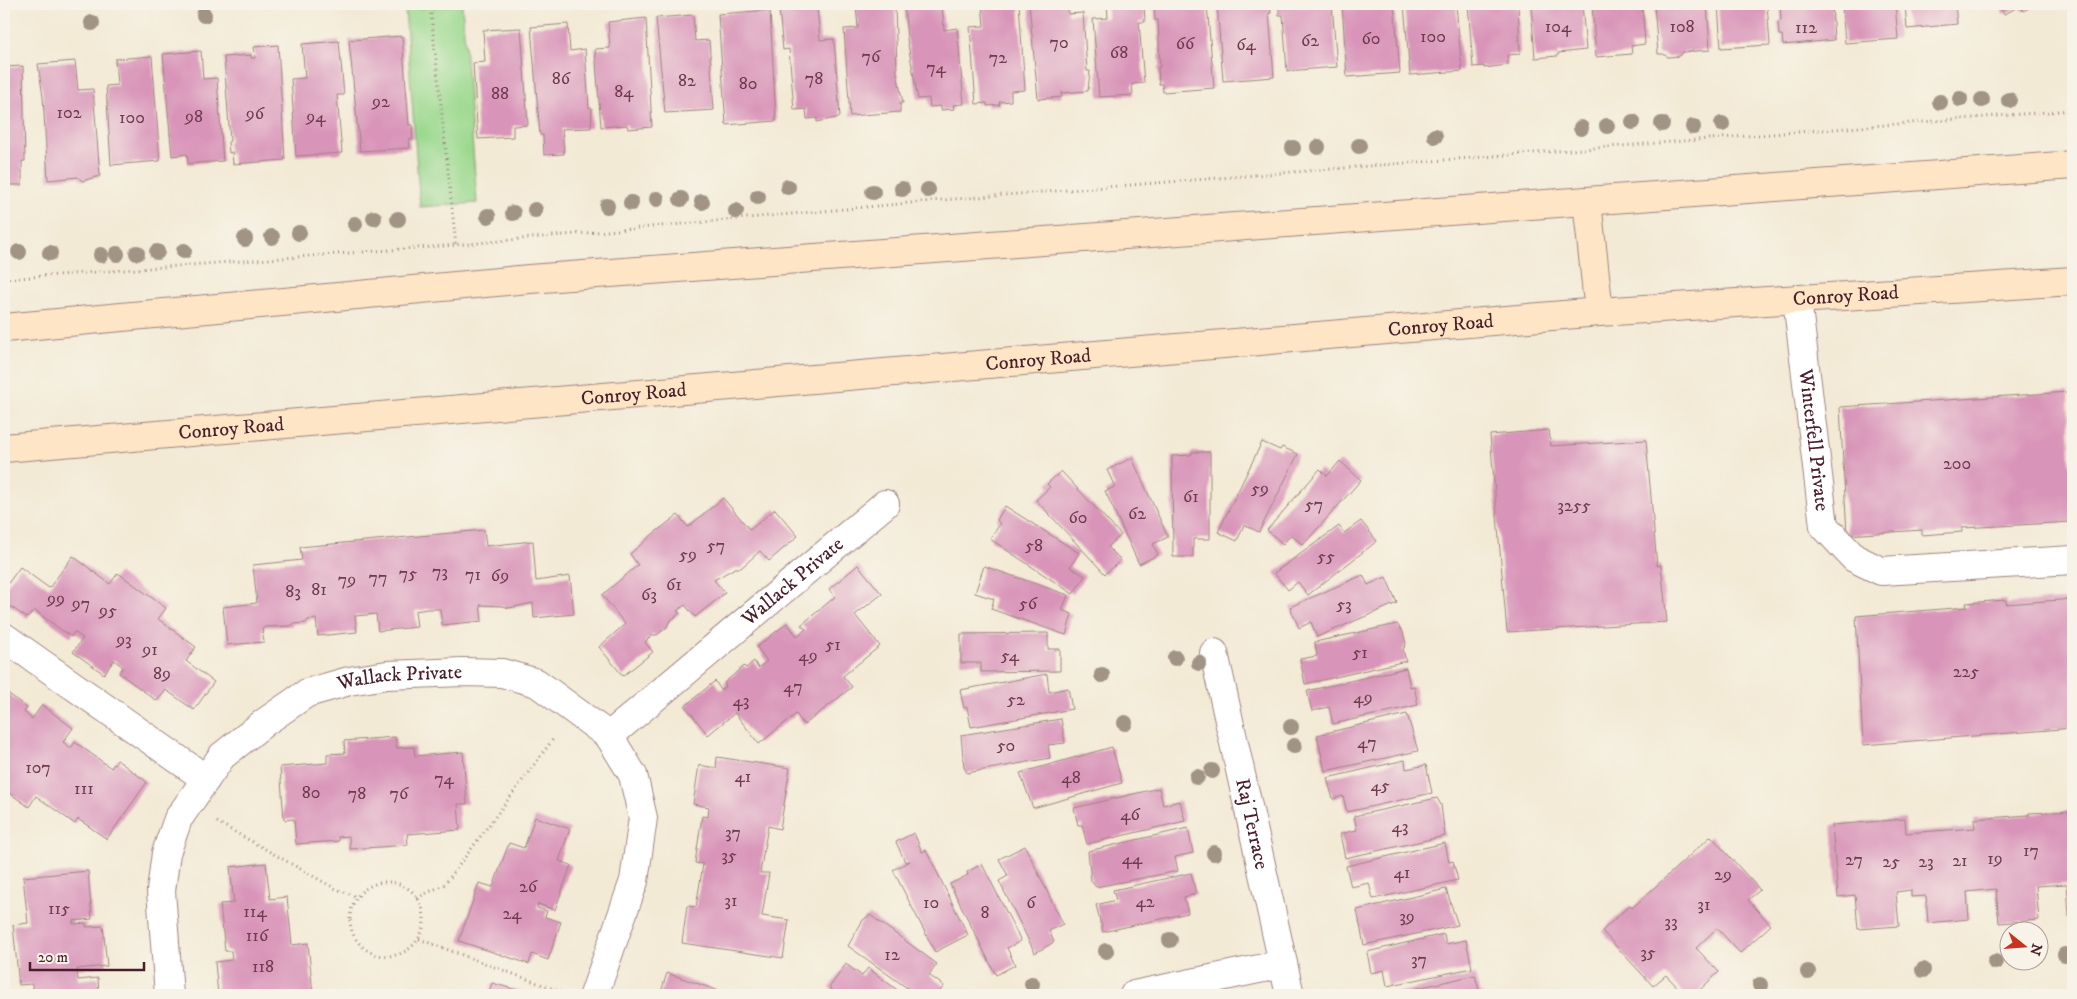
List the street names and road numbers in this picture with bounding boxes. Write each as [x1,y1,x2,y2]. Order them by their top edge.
street label: Conroy Road [1792,280,1899,312]
street label: Conroy Road [1387,309,1495,342]
street label: Conroy Road [984,343,1092,377]
street label: Winterfell Private [1793,366,1835,513]
street label: Conroy Road [580,377,688,411]
street label: Conroy Road [177,412,285,446]
street label: Wallack Private [736,532,849,632]
street label: Wallack Private [333,660,463,697]
street label: Raj Terrace [1230,776,1274,872]

